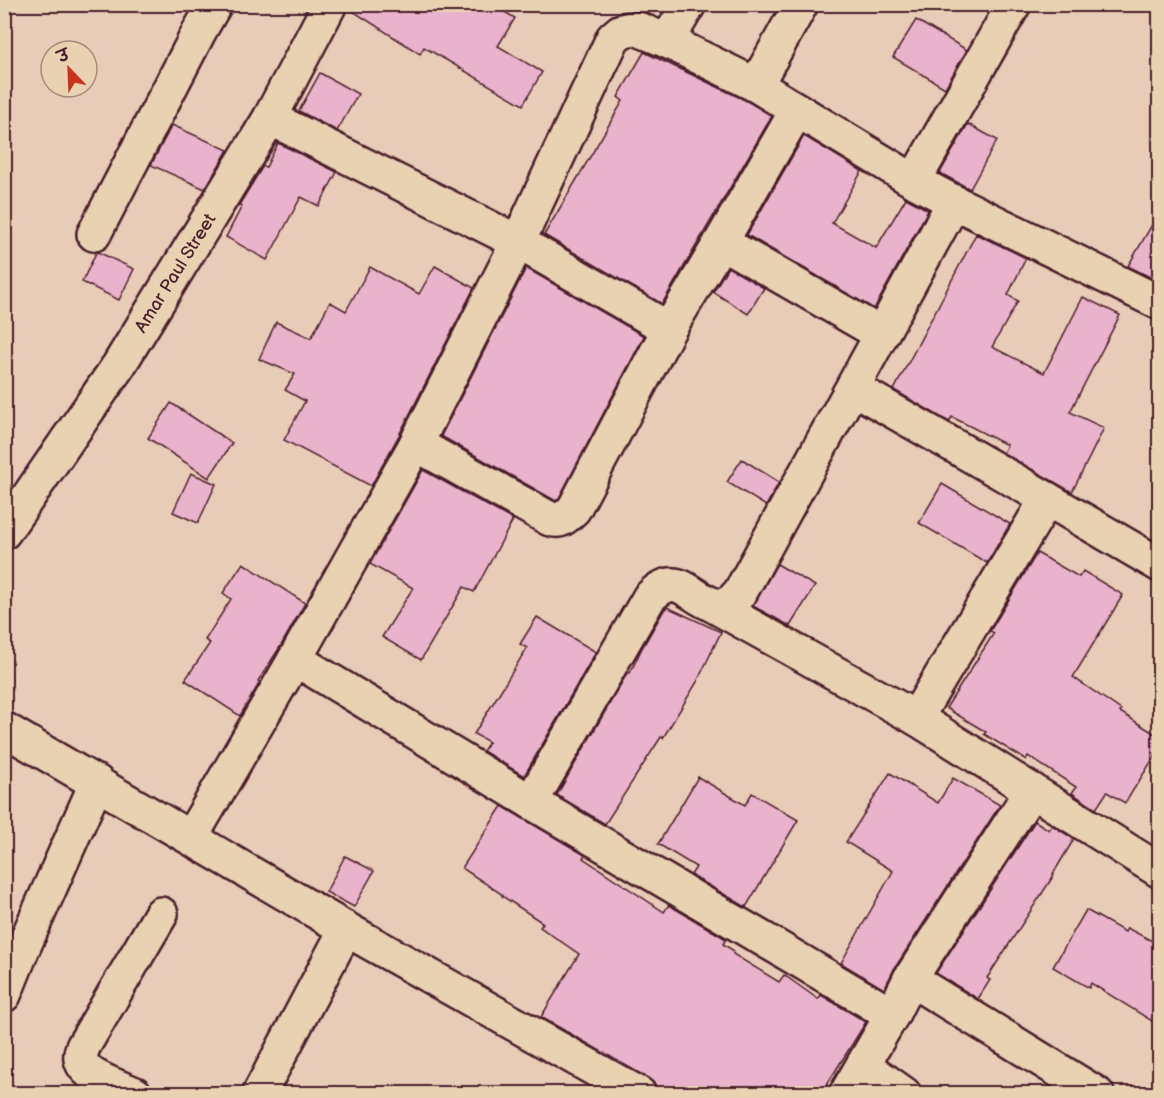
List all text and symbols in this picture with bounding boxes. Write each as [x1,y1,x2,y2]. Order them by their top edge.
north arrow [39,39,99,99]
text: उ [53,45,74,68]
street label: Amar Paul Street [130,210,221,337]

